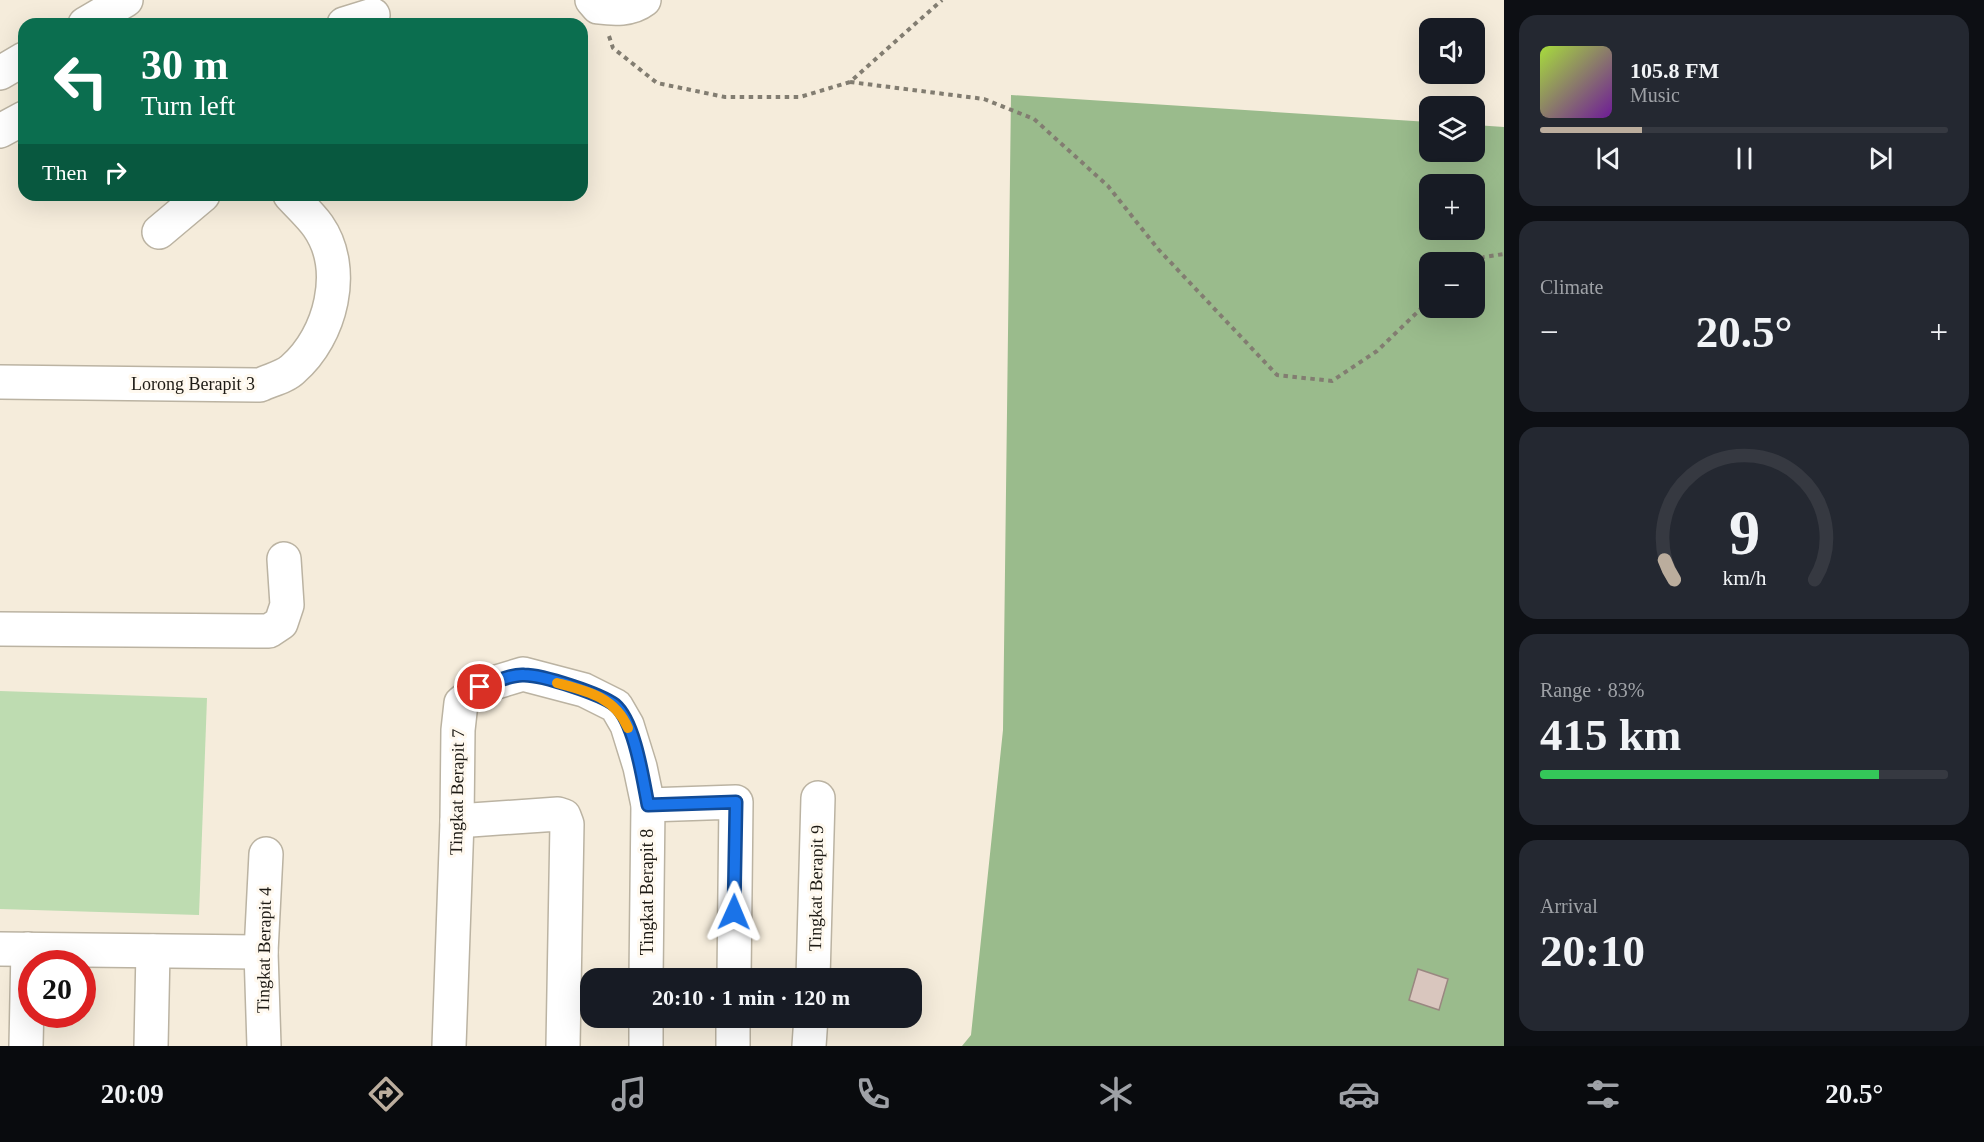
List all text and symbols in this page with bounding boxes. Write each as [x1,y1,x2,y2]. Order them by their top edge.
map controls [1419,18,1485,318]
button: sound [1419,18,1485,84]
icon: left [42,42,120,120]
text: 30 m [141,42,229,88]
text: 105.8 FM [1630,58,1719,83]
text: Music [1630,84,1680,106]
text: Turn left [141,91,235,121]
button: layers [1419,96,1485,162]
icon: previous [1592,142,1625,175]
icon: pause [1728,142,1761,175]
icon: next [1864,142,1897,175]
icon: right [99,156,132,189]
text: Then [42,160,87,185]
button: + [1419,174,1485,240]
button: − [1419,252,1485,318]
text: Climate [1540,276,1603,298]
text: 20.5° [1696,307,1792,357]
text: − [1540,314,1559,350]
text: + [1929,314,1948,350]
street label: Lorong Berapit 3 [131,374,255,394]
text: 9 [1728,498,1760,567]
text: km/h [1722,566,1766,590]
pin [454,661,505,712]
icon: arrive [463,670,496,703]
text: Range · 83% [1540,679,1644,701]
text: 415 km [1540,710,1681,760]
street label: Tingkat Berapit 7 [446,729,468,855]
street label: Tingkat Berapit 9 [805,825,827,951]
street label: Tingkat Berapit 8 [637,829,657,955]
position arrow [702,880,766,944]
street label: Tingkat Berapit 4 [253,887,275,1013]
text: Arrival [1540,895,1598,917]
text: 20:10 [1540,926,1645,976]
speed limit sign: 20 [18,950,96,1028]
text: 20:10 · 1 min · 120 m [652,985,850,1010]
icon: directions [365,1073,407,1115]
icon: music [608,1073,650,1115]
icon: phone [852,1073,894,1115]
icon: climate [1095,1073,1137,1115]
icon: car [1338,1073,1380,1115]
icon: filters [1582,1073,1624,1115]
text: 20:09 [101,1079,164,1109]
text: 20.5° [1825,1079,1883,1109]

